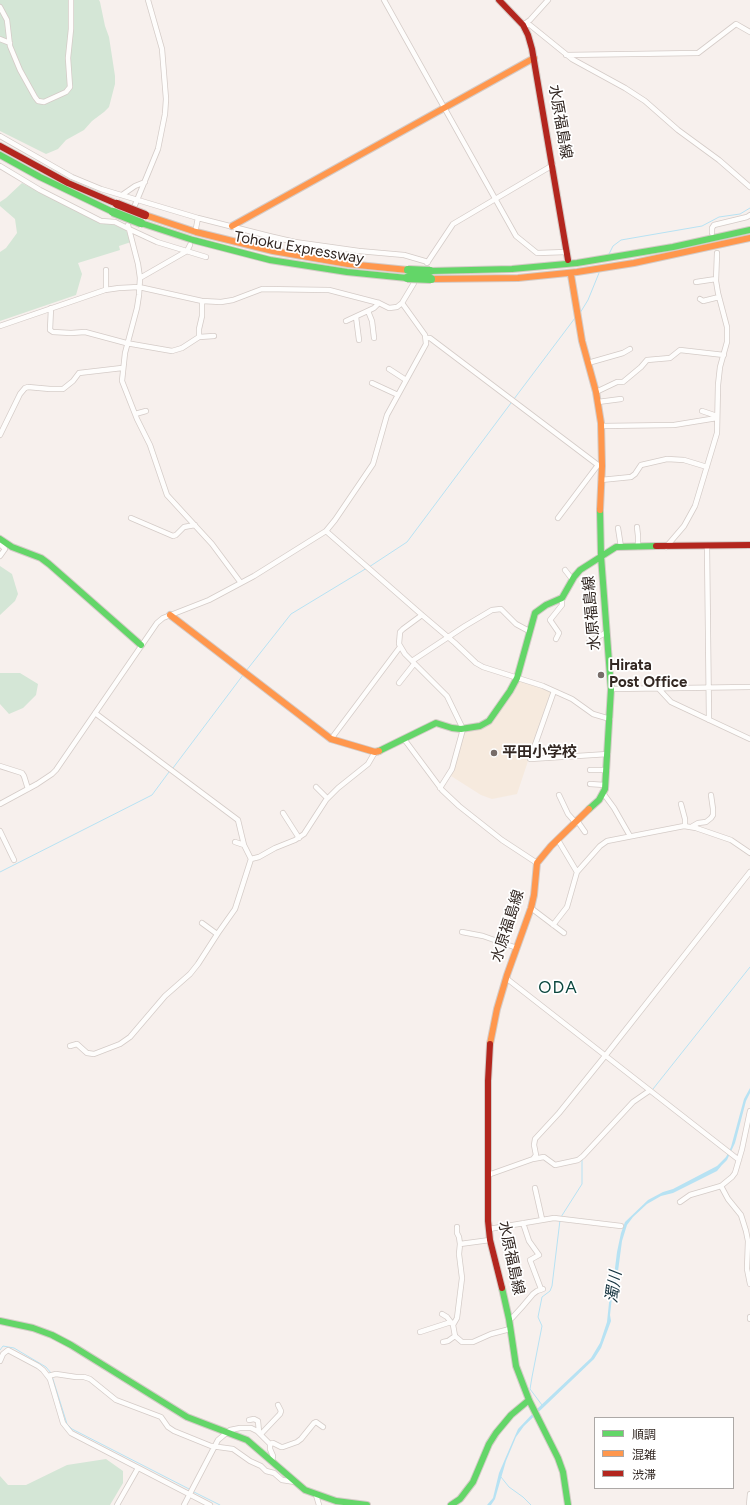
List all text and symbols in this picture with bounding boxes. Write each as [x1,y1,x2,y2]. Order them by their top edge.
street label: 水原福島線 [545,84,575,160]
street label: Tohoku Expressway [233,228,365,268]
street label: 水原福島線 [580,575,604,651]
place label: Hirata Post Office [609,657,687,692]
marker: Hirata Post Office [596,670,606,680]
place label: 平田小学校 [502,744,577,762]
marker: 平田小学校 [489,748,499,758]
street label: 水原福島線 [488,888,528,964]
district label: ODA [538,978,578,998]
street label: 水原福島線 [494,1219,528,1297]
water label: 濁川 [602,1270,626,1304]
legend [594,1417,734,1489]
text: 順調 [632,1428,656,1442]
text: 混雑 [632,1448,656,1462]
text: 渋滞 [632,1468,656,1482]

